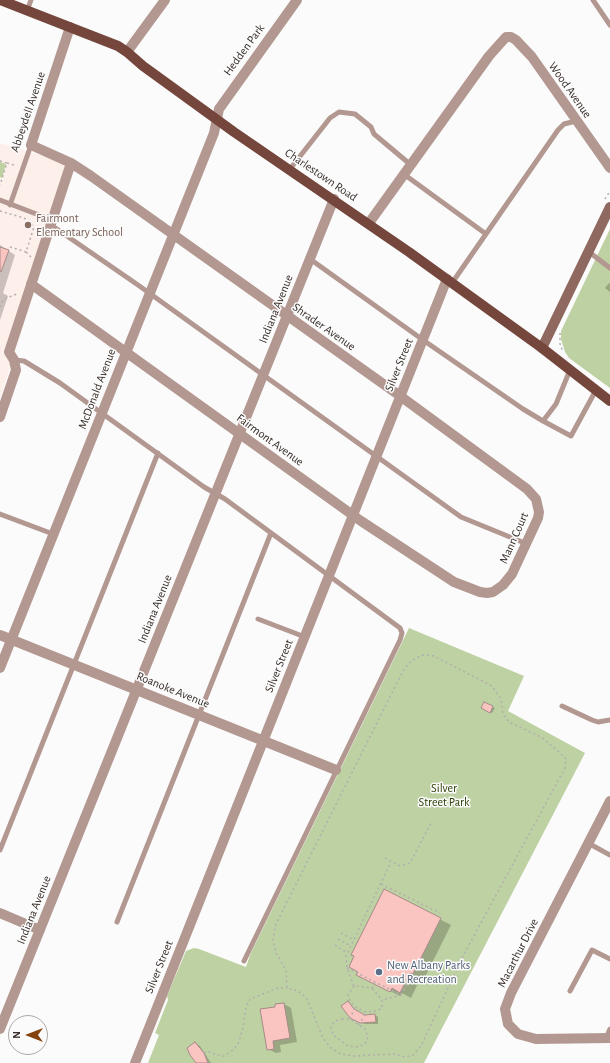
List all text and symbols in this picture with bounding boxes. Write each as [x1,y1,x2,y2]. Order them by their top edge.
street label: Hedden Park [220,21,268,79]
street label: Wood Avenue [545,59,595,121]
street label: Abbeydell Avenue [7,70,49,154]
street label: Charlestown Road [282,145,360,205]
place label: Fairmont Elementary School [36,211,123,239]
marker: Fairmont Elementary School [23,220,33,230]
street label: Indiana Avenue [256,273,296,345]
street label: Shrader Avenue [290,300,358,354]
street label: Silver Street [382,336,416,394]
street label: McDonald Avenue [75,347,119,431]
street label: Fairmont Avenue [234,411,306,469]
street label: Mann Court [496,510,532,566]
street label: Indiana Avenue [135,573,175,645]
street label: Silver Street [262,637,296,695]
street label: Roanoke Avenue [134,669,212,711]
park label: Silver Street Park [419,781,469,809]
street label: Indiana Avenue [14,874,54,946]
street label: Macarthur Drive [494,916,542,990]
street label: Silver Street [142,938,176,996]
place label: New Albany Parks and Recreation [387,958,470,986]
marker: New Albany Parks and Recreation [374,967,384,977]
north arrow [8,1015,48,1055]
text: N [11,1031,22,1039]

